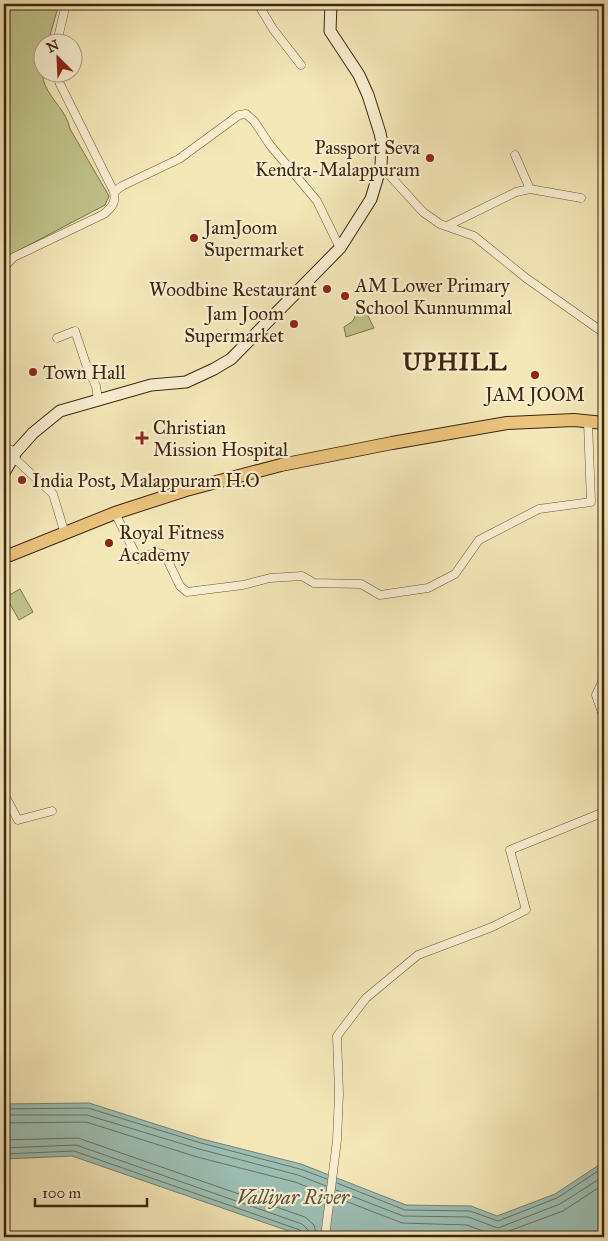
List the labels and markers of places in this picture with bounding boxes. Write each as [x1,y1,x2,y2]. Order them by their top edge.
place label: Passport Seva Kendra-Malappuram [255,136,421,181]
marker: Passport Seva Kendra-Malappuram [424,152,436,164]
place label: JamJoom Supermarket [202,216,304,261]
marker: JamJoom Supermarket [188,232,200,244]
place label: AM Lower Primary School Kunnummal [354,274,513,319]
place label: Woodbine Restaurant [149,278,317,301]
marker: Woodbine Restaurant [321,283,333,295]
marker: AM Lower Primary School Kunnummal [339,290,351,302]
place label: Jam Joom Supermarket [184,302,284,347]
marker: Jam Joom Supermarket [288,318,300,330]
place label: Town Hall [43,361,126,384]
marker: Town Hall [27,366,39,378]
marker: JAM JOOM [529,369,541,381]
place label: JAM JOOM [483,383,585,407]
place label: Christian Mission Hospital [153,416,289,461]
marker: Christian Mission Hospital [135,431,149,445]
place label: India Post, Malappuram H.O [32,469,260,492]
marker: India Post, Malappuram H.O [16,474,28,486]
place label: Royal Fitness Academy [118,521,224,566]
marker: Royal Fitness Academy [103,537,115,549]

